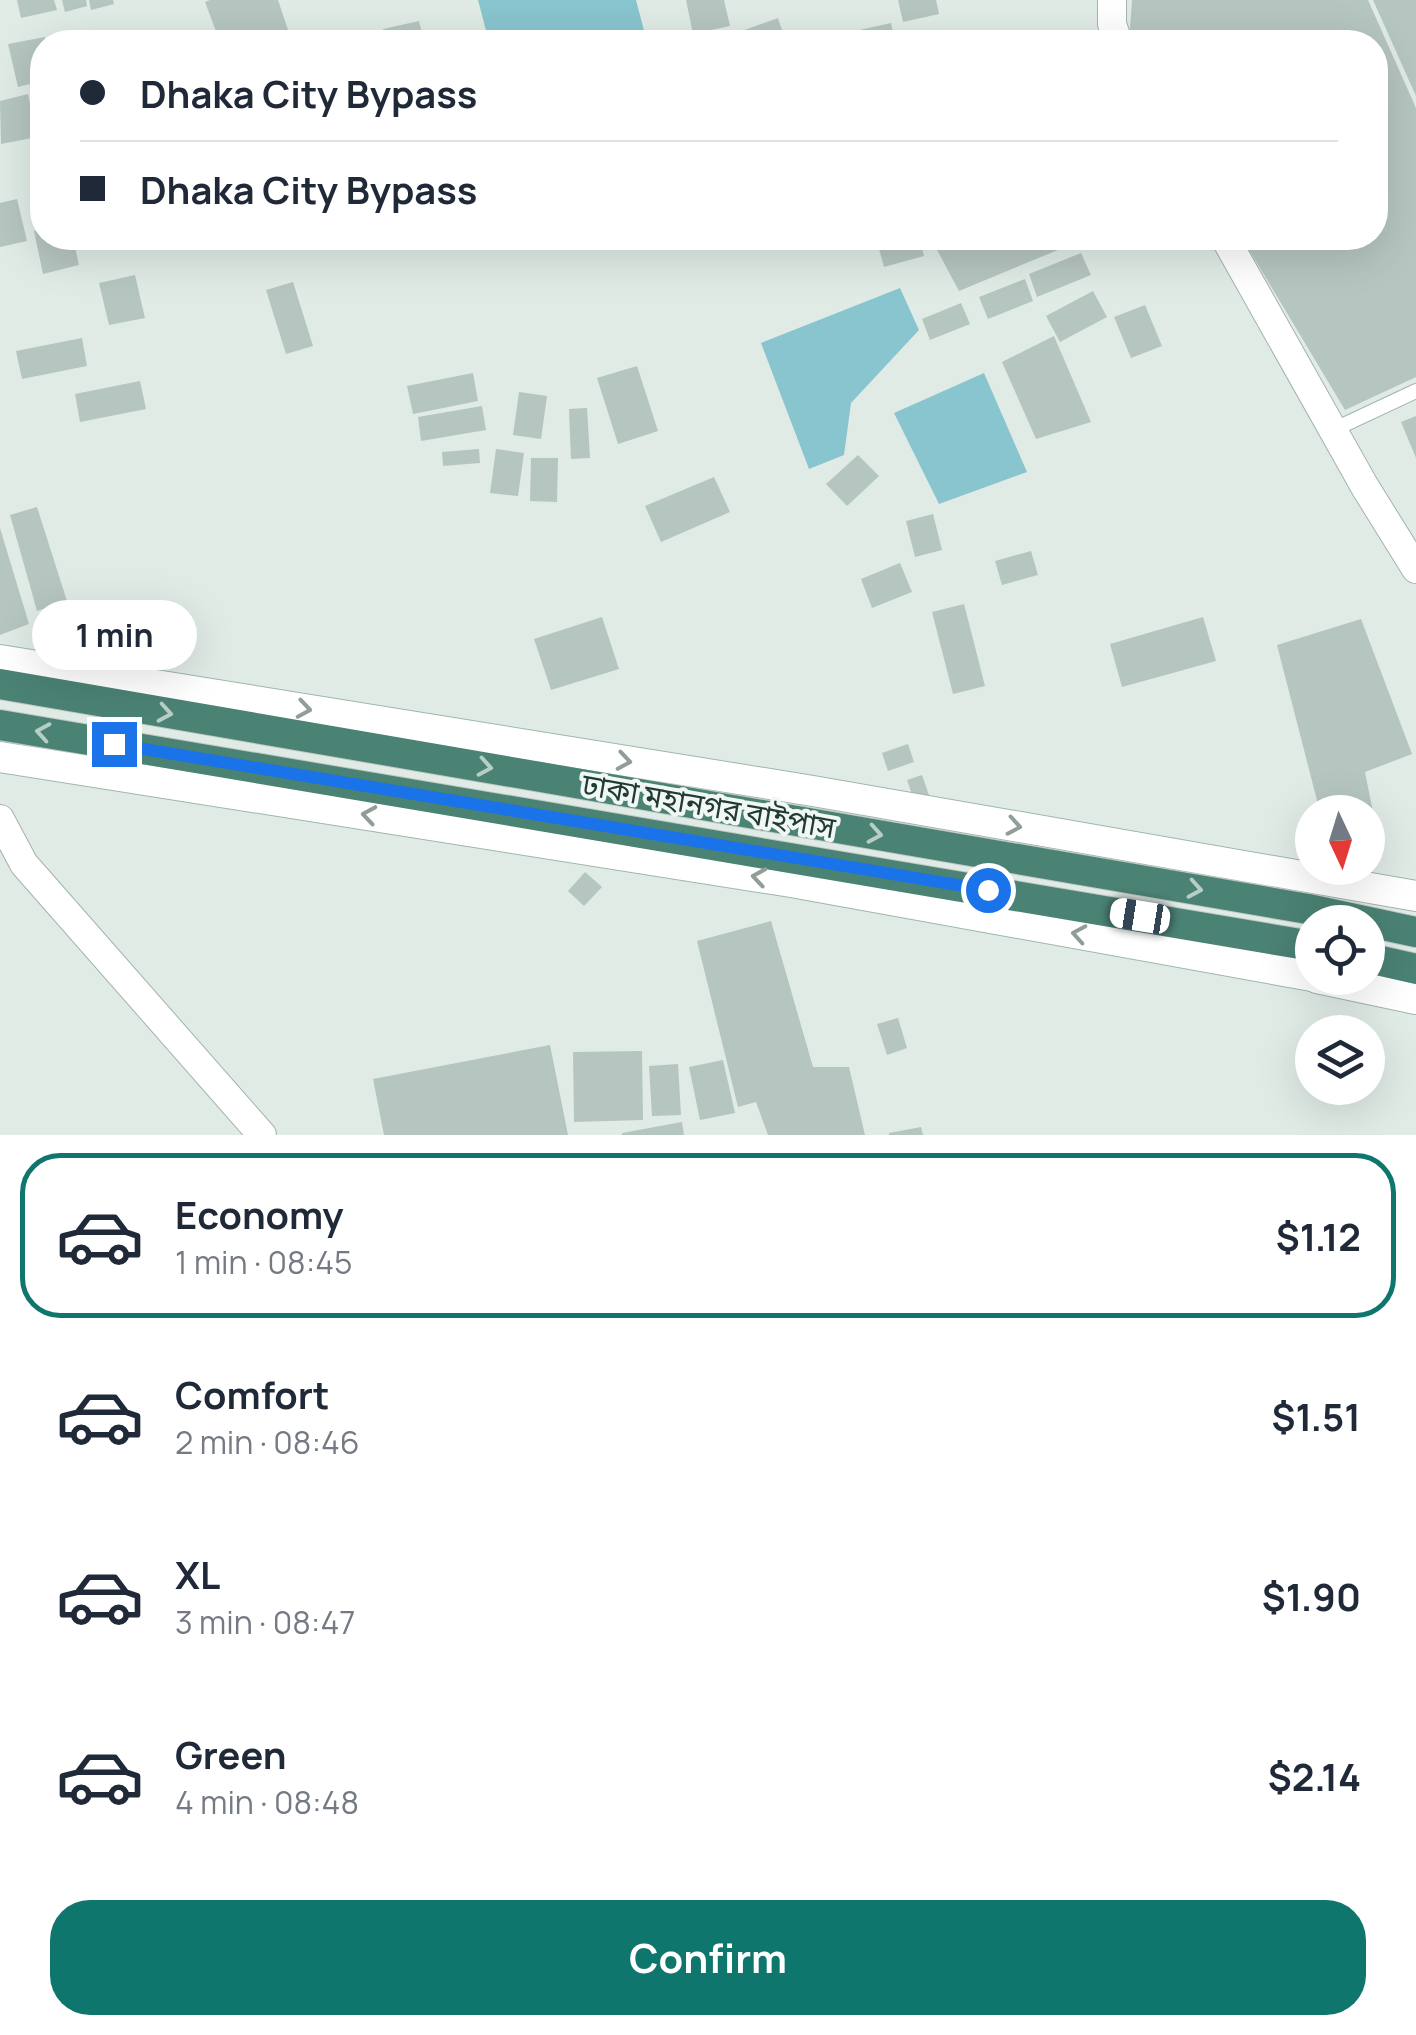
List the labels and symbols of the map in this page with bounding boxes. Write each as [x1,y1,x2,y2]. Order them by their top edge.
callout: 1 min [32,599,196,669]
one-way arrow [295,698,312,719]
one-way arrow [157,701,173,722]
one-way arrow [35,722,51,743]
route end [92,722,137,767]
one-way arrow [616,750,633,771]
one-way arrow [477,756,494,777]
street label: ঢাকা মহানগর বাইপাস [578,762,839,847]
north arrow [1295,795,1385,885]
one-way arrow [360,805,377,826]
one-way arrow [1006,815,1022,836]
one-way arrow [867,823,883,844]
one-way arrow [751,867,767,888]
route start [966,868,1011,913]
one-way arrow [1187,878,1203,899]
car [1108,896,1172,936]
one-way arrow [1071,924,1087,945]

